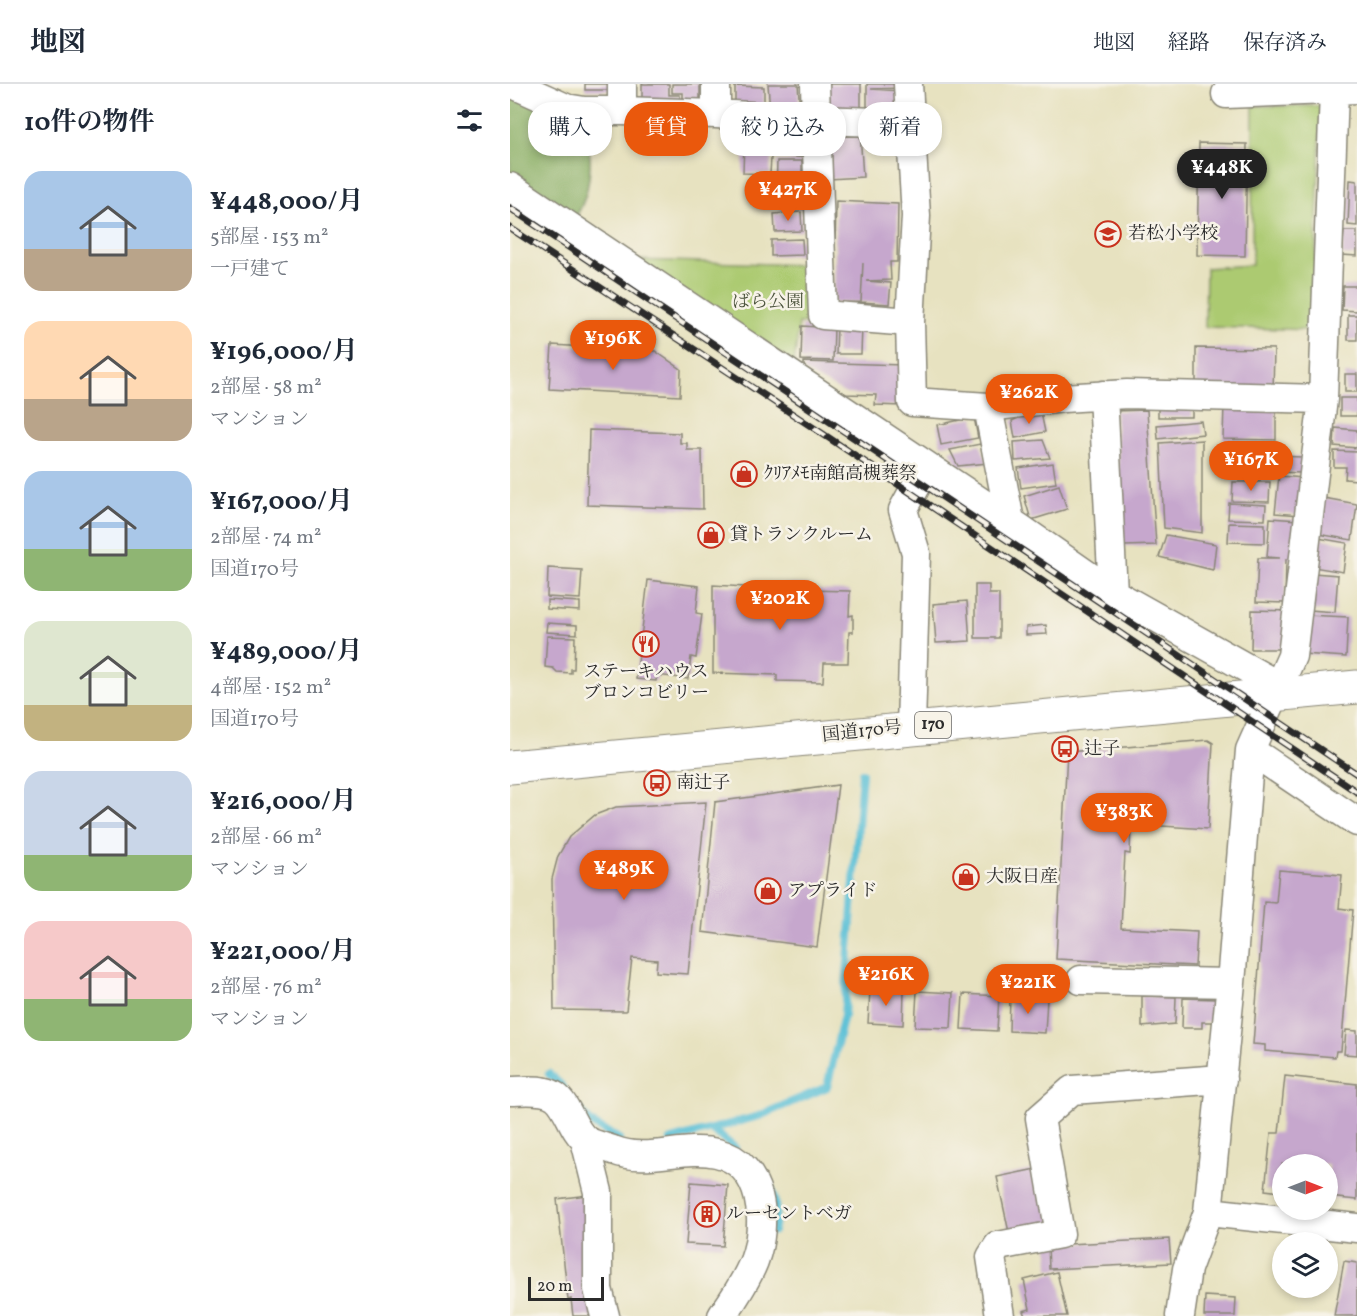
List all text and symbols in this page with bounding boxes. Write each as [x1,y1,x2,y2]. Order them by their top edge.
text: 地図 [30,24,86,63]
text: 地図 [1093,29,1135,58]
text: 経路 [1168,29,1210,58]
text: 保存済み [1243,29,1327,58]
chip: 購入 [528,102,612,156]
chip: 賃貸 [624,102,708,156]
chip: 絞り込み [720,102,846,156]
chip: 新着 [858,102,942,156]
icon: filters [453,104,486,137]
text: 10件の物件 [24,105,154,141]
pin: ¥448K [1180,149,1264,200]
text: ¥448K [1191,154,1253,182]
pin: ¥427K [746,171,830,222]
text: ¥427K [759,176,817,204]
text: ¥448,000/月 [210,184,364,220]
icon: home [72,195,144,267]
school or university icon: 若松小学校 [1093,219,1123,249]
place label: 若松小学校 [1128,222,1218,247]
text: 5部屋 · 153 m² [210,224,328,252]
text: 一戸建て [210,256,290,284]
park label: ばら公園 [732,290,804,315]
pin: ¥196K [571,320,655,371]
text: ¥196K [584,325,642,353]
text: ¥196,000/月 [210,334,358,370]
icon: home [72,345,144,417]
text: 2部屋 · 58 m² [210,374,322,402]
pin: ¥262K [987,374,1071,425]
text: ¥262K [1000,379,1058,407]
text: マンション [210,406,309,434]
pin: ¥167K [1209,441,1293,492]
text: ¥167K [1223,446,1279,474]
shop icon: ｸﾘｱﾒﾓ南館高槻葬祭 [729,459,759,489]
place label: ｸﾘｱﾒﾓ南館高槻葬祭 [764,462,917,487]
text: ¥167,000/月 [210,484,353,520]
icon: home [72,495,144,567]
shop icon: 貸トランクルーム [696,520,726,550]
place label: 貸トランクルーム [730,523,873,548]
text: 2部屋 · 74 m² [210,524,321,552]
text: 国道170号 [210,556,299,584]
pin: ¥202K [738,580,822,631]
text: ¥202K [750,585,810,613]
restaurant icon: ステーキハウス ブロンコビリー [631,629,661,659]
text: ¥489,000/月 [210,634,363,670]
icon: home [72,645,144,717]
place label: ステーキハウス ブロンコビリー [583,660,709,706]
text: 4部屋 · 152 m² [210,674,331,702]
text: 国道170号 [210,706,299,734]
road number: 170 [915,712,951,738]
street label: 国道170号 [821,715,903,749]
bus stop icon: 辻子 [1050,734,1080,764]
place label: 辻子 [1084,737,1120,762]
bus stop icon: 南辻子 [642,768,672,798]
place label: 南辻子 [676,771,730,796]
text: ¥216,000/月 [210,784,357,820]
pin: ¥383K [1082,793,1166,844]
icon: home [72,795,144,867]
text: ¥383K [1095,798,1153,826]
text: 2部屋 · 66 m² [210,824,322,852]
pin: ¥489K [582,850,666,901]
text: ¥489K [594,855,655,883]
text: マンション [210,856,309,884]
shop icon: 大阪日産 [951,862,981,892]
place label: 大阪日産 [986,865,1058,890]
shop icon: アプライド [753,876,783,906]
place label: アプライド [788,879,877,904]
text: ¥221,000/月 [210,934,356,970]
icon: home [72,945,144,1017]
pin: ¥216K [844,956,928,1007]
text: ¥216K [858,961,914,989]
pin: ¥221K [986,964,1070,1015]
text: ¥221K [1000,969,1056,997]
text: 2部屋 · 76 m² [210,974,322,1002]
text: マンション [210,1006,309,1034]
north arrow [1272,1154,1338,1220]
map controls [1272,1154,1338,1298]
building icon: ルーセントベガ [692,1199,722,1229]
place label: ルーセントベガ [726,1202,852,1227]
button: layers [1272,1232,1338,1298]
scale bar [528,1274,604,1302]
text: 20 m [537,1276,572,1298]

